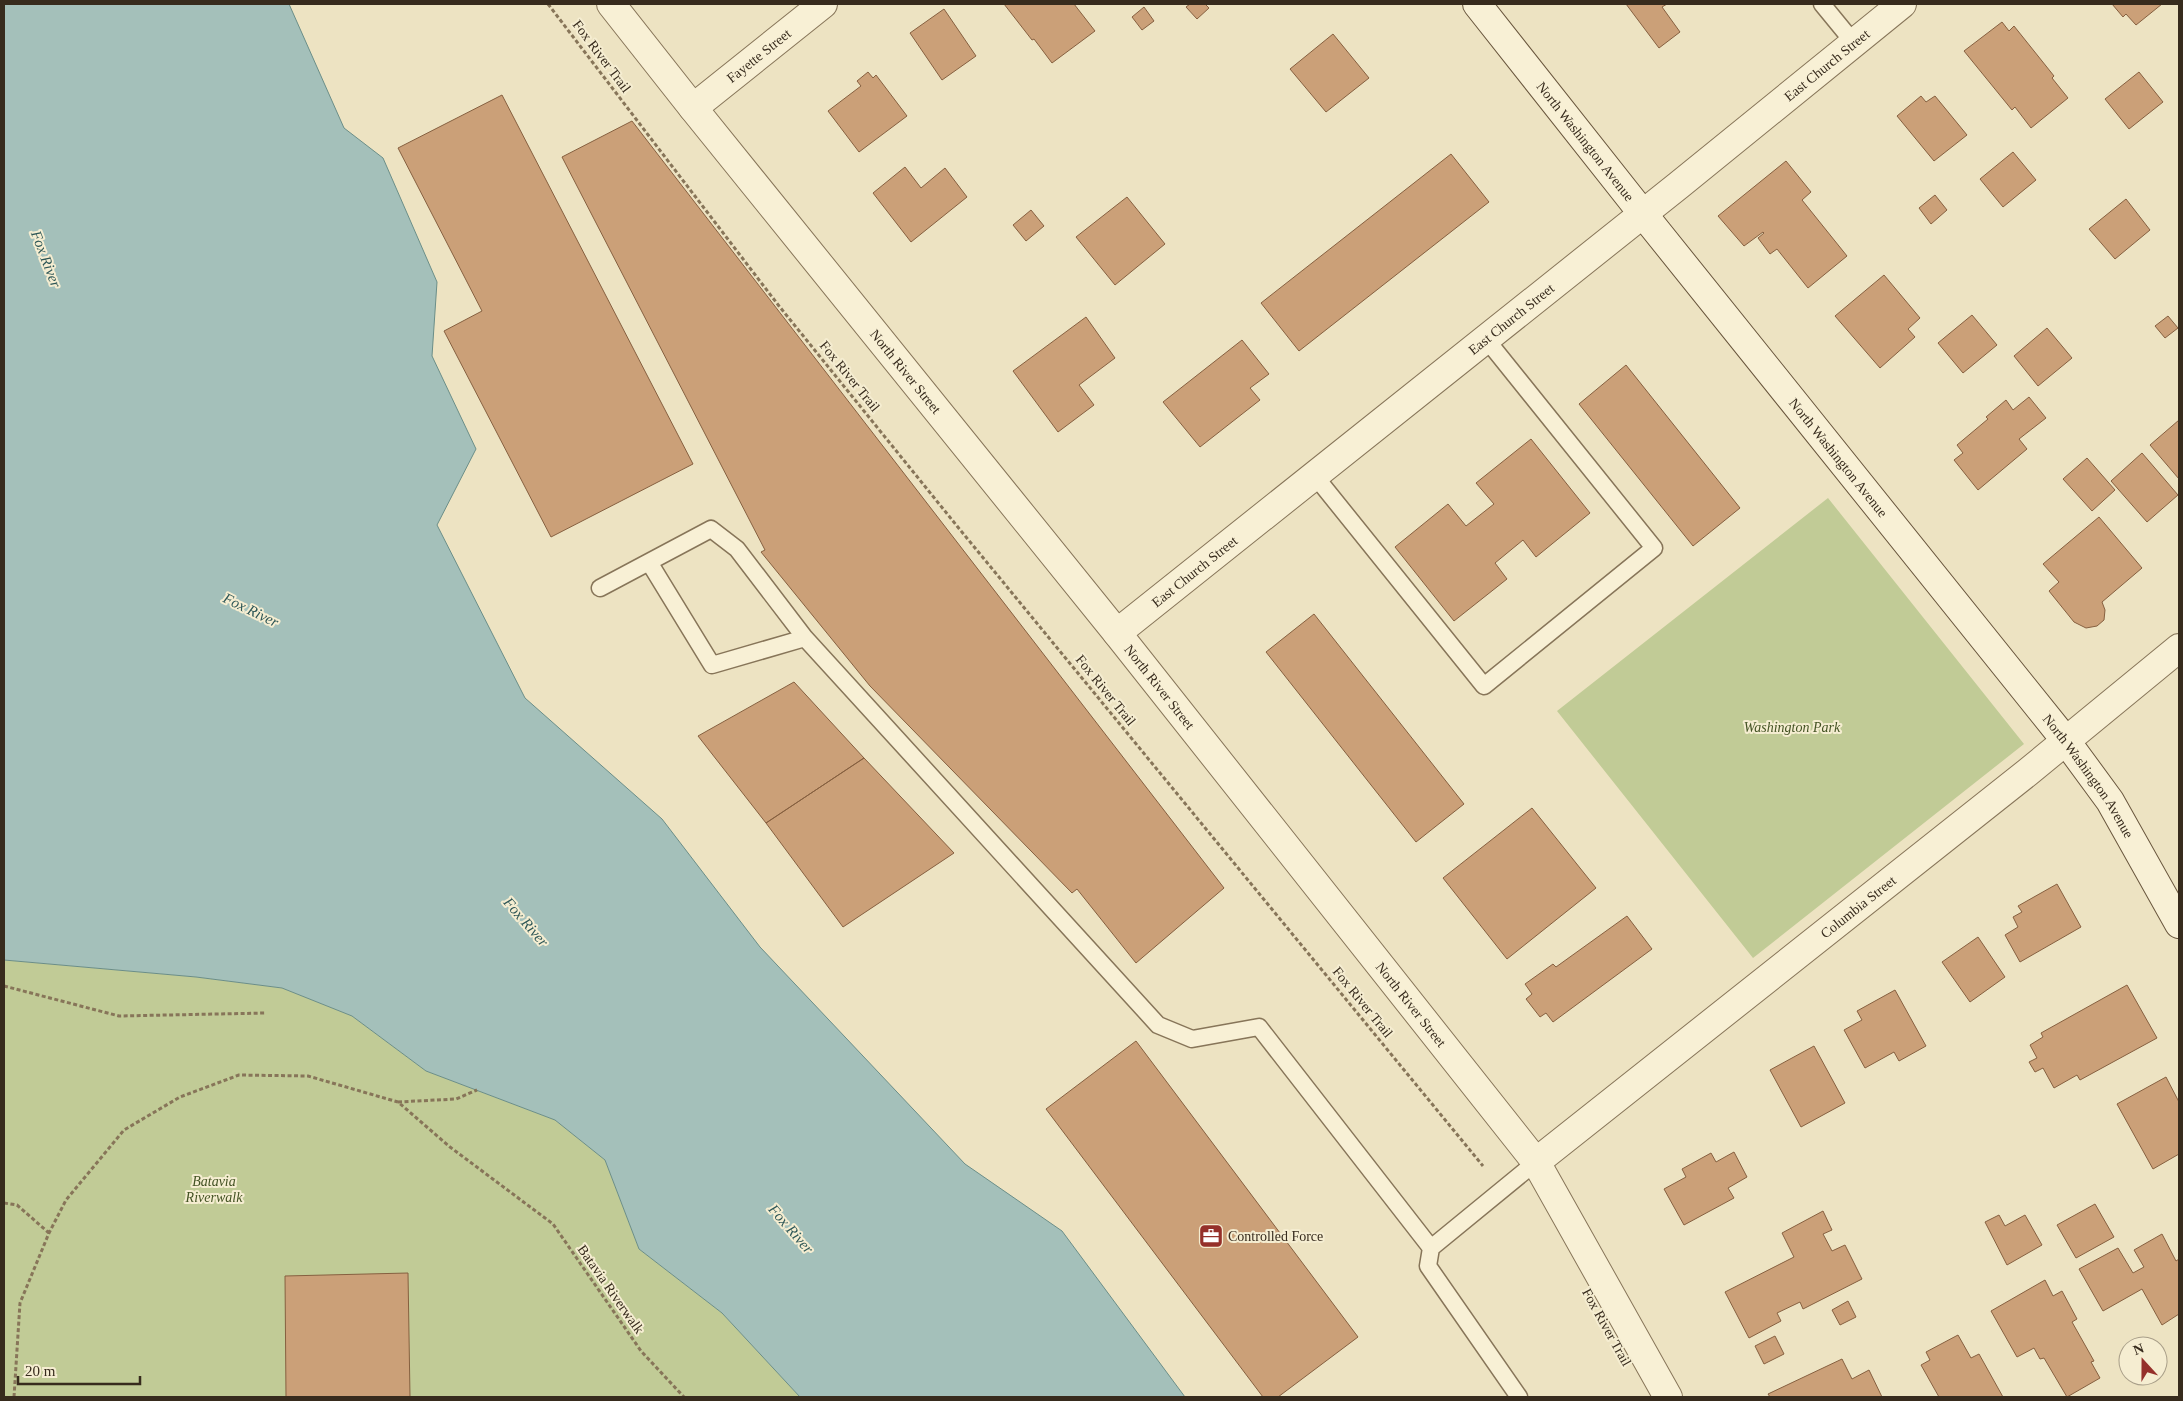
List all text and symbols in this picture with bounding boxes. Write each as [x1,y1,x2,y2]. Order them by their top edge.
street label: Fox River Trail [570,17,634,95]
street label: Fayette Street [724,26,794,86]
street label: East Church Street [1782,26,1873,104]
street label: North Washington Avenue [1533,79,1637,204]
water label: Fox River [28,227,64,290]
street label: East Church Street [1466,281,1557,358]
street label: North River Street [867,327,944,417]
street label: Fox River Trail [817,338,883,415]
street label: North Washington Avenue [1786,396,1890,520]
street label: East Church Street [1149,533,1241,610]
water label: Fox River [220,589,281,630]
street label: North River Street [1121,642,1197,732]
street label: Fox River Trail [1073,652,1139,729]
street label: North Washington Avenue [2040,711,2136,841]
park label: Washington Park [1744,720,1841,735]
street label: Columbia Street [1818,873,1899,941]
water label: Fox River [500,894,552,950]
street label: North River Street [1373,959,1449,1050]
street label: Fox River Trail [1330,964,1396,1041]
park label: Batavia Riverwalk [185,1174,243,1205]
water label: Fox River [765,1201,817,1257]
office icon: Controlled Force [1198,1223,1224,1249]
place label: Controlled Force [1228,1229,1323,1244]
street label: Batavia Riverwalk [574,1242,647,1336]
street label: Fox River Trail [1579,1286,1634,1369]
north arrow [2118,1336,2168,1386]
text: N [2131,1341,2146,1358]
scale bar [18,1354,140,1386]
text: 20 m [25,1363,56,1379]

